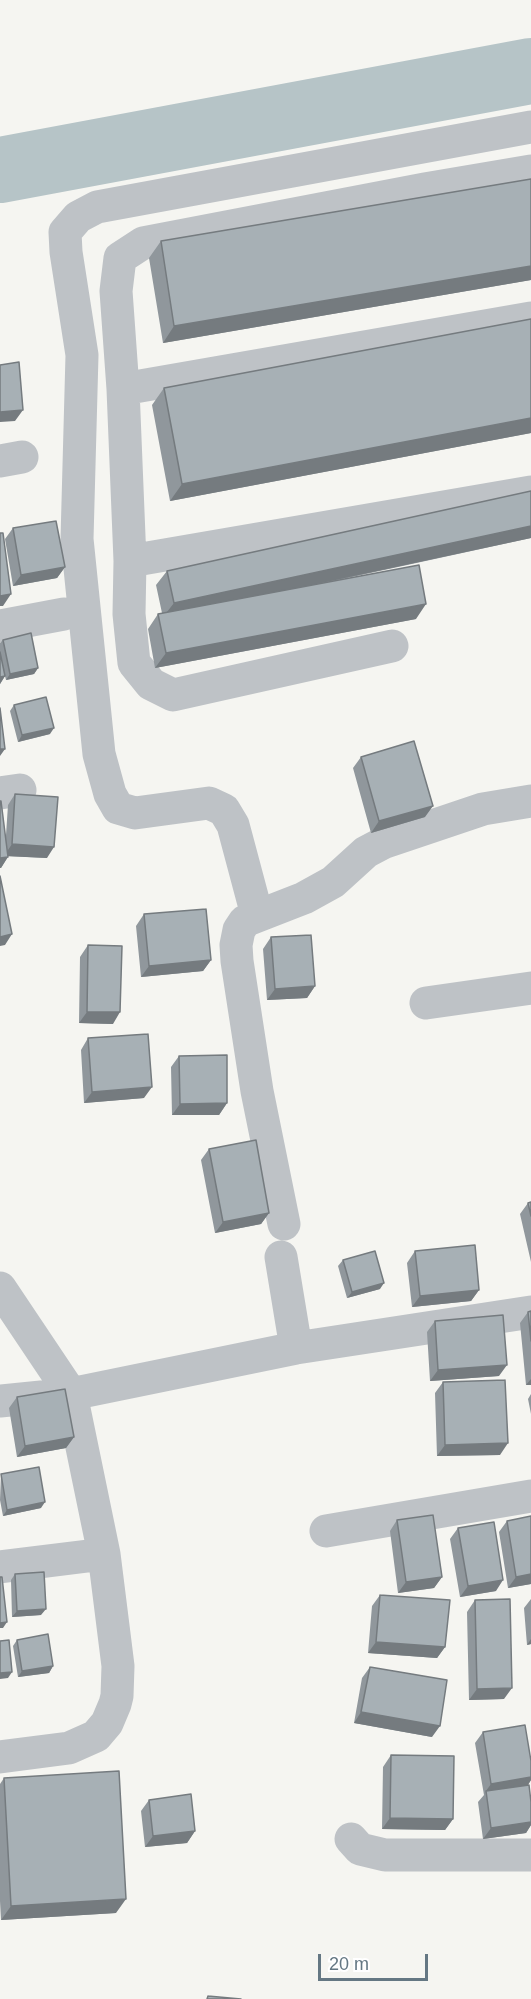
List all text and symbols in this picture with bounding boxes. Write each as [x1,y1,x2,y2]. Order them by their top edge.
scale bar [321,1942,430,1980]
text: 20 m [329,1954,369,1974]

